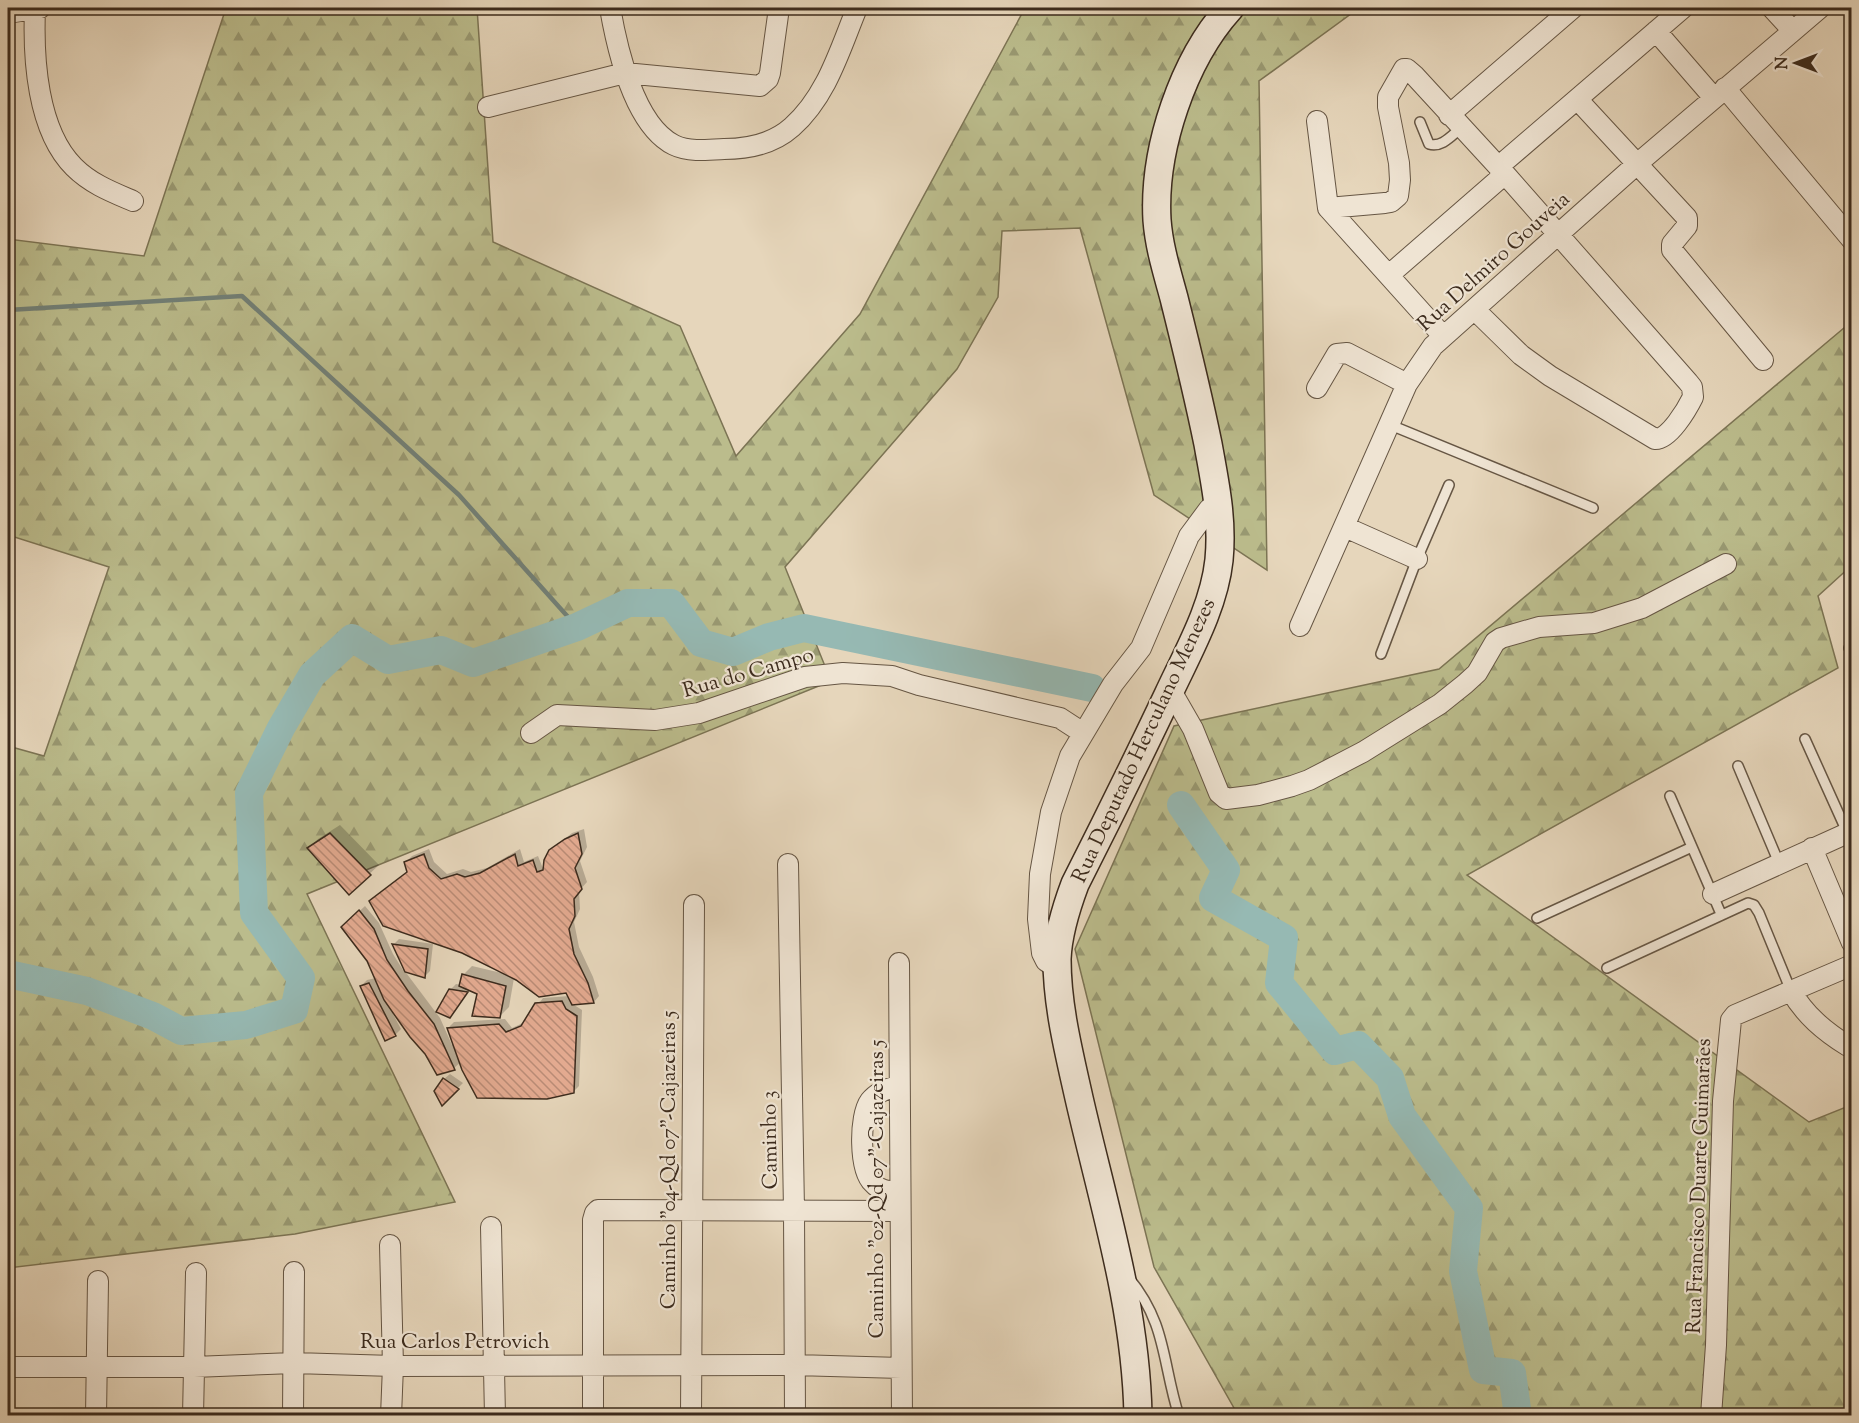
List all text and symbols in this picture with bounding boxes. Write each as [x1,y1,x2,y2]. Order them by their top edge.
north arrow [1766,33,1826,93]
text: N [1772,56,1795,69]
street label: Rua Delmiro Gouveia [1411,185,1578,339]
street label: Rua Deputado Herculano Menezes [1065,594,1224,888]
street label: Rua do Campo [680,641,818,707]
street label: Caminho "04-Qd 07"-Cajazeiras 5 [655,1011,685,1309]
street label: Rua Francisco Duarte Guimarães [1680,1038,1720,1334]
street label: Caminho "02-Qd 07"-Cajazeiras 5 [863,1040,893,1338]
street label: Caminho 3 [755,1090,787,1190]
street label: Rua Carlos Petrovich [360,1328,550,1358]

